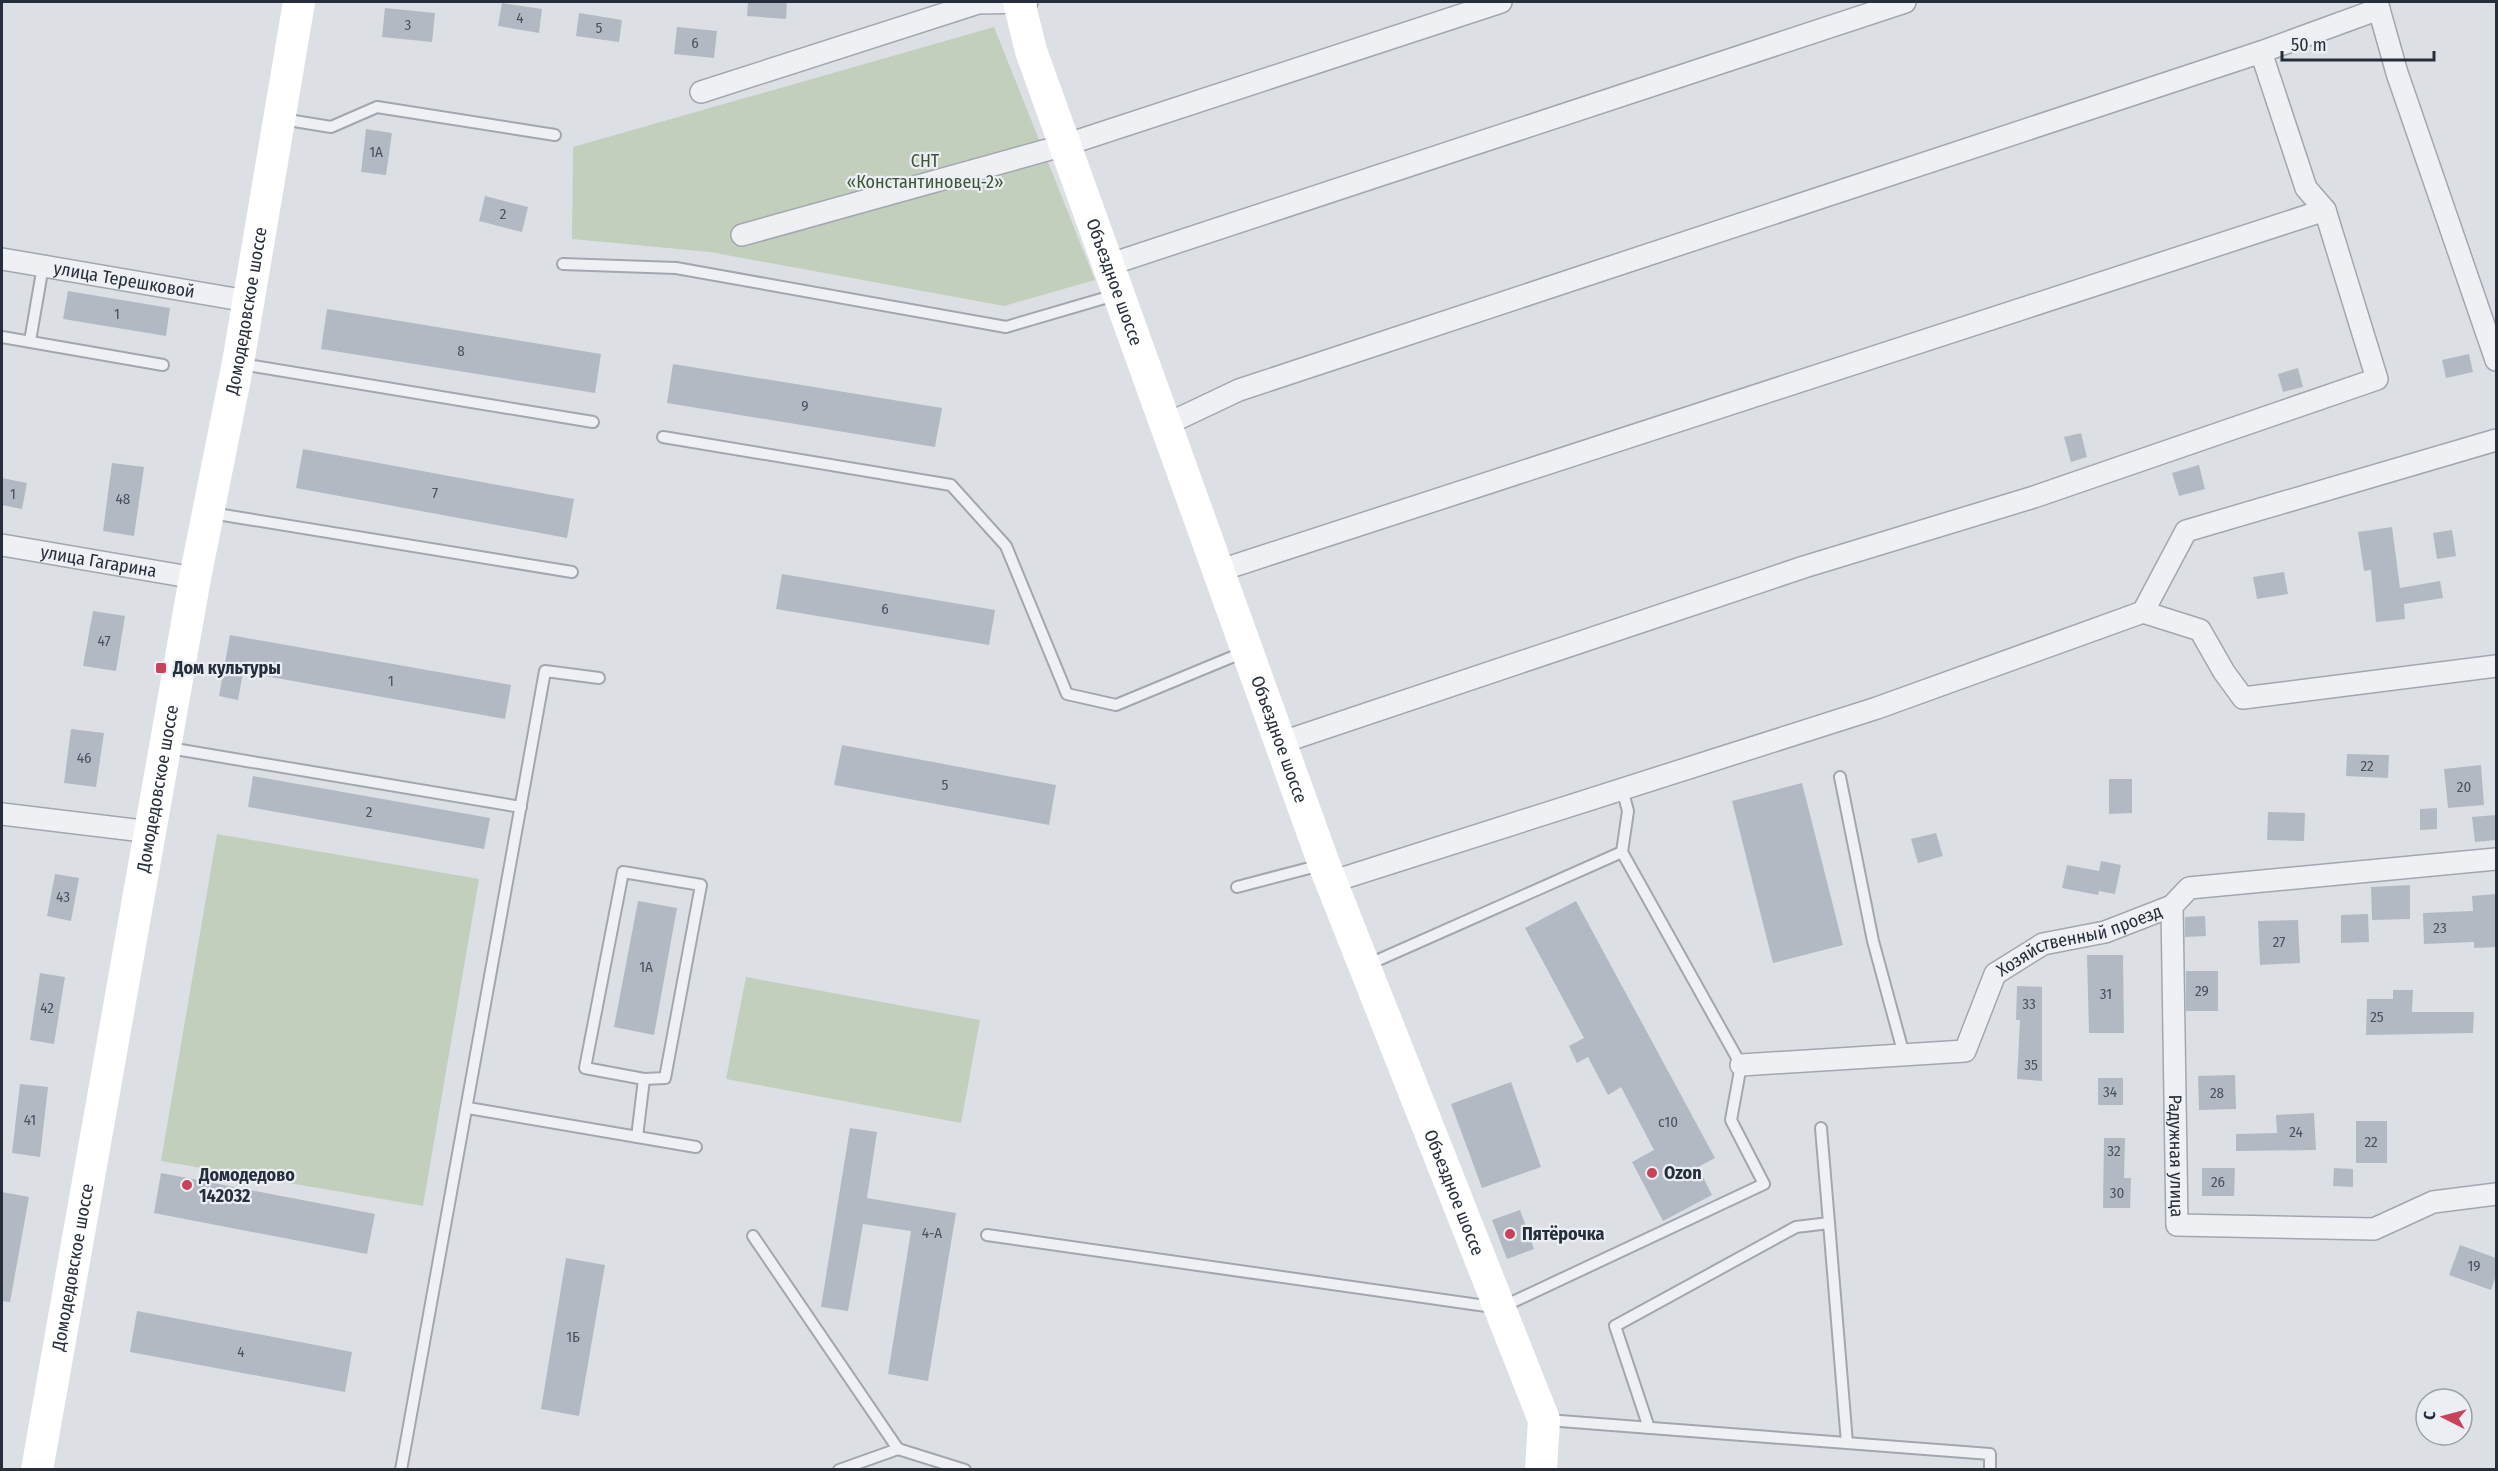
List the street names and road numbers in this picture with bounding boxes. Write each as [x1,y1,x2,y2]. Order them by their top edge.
street label: Объездное шоссе [1081,215,1147,349]
street label: Домодедовское шоссе [221,225,272,397]
street label: улица Терешковой [52,257,196,303]
street label: улица Гагарина [39,541,159,582]
street label: Объездное шоссе [1246,673,1312,806]
street label: Домодедовское шоссе [132,703,183,875]
street label: Хозяйственный проезд [1992,900,2165,981]
street label: Радужная улица [2164,1094,2188,1218]
street label: Объездное шоссе [1419,1126,1489,1259]
street label: Домодедовское шоссе [47,1182,99,1354]

